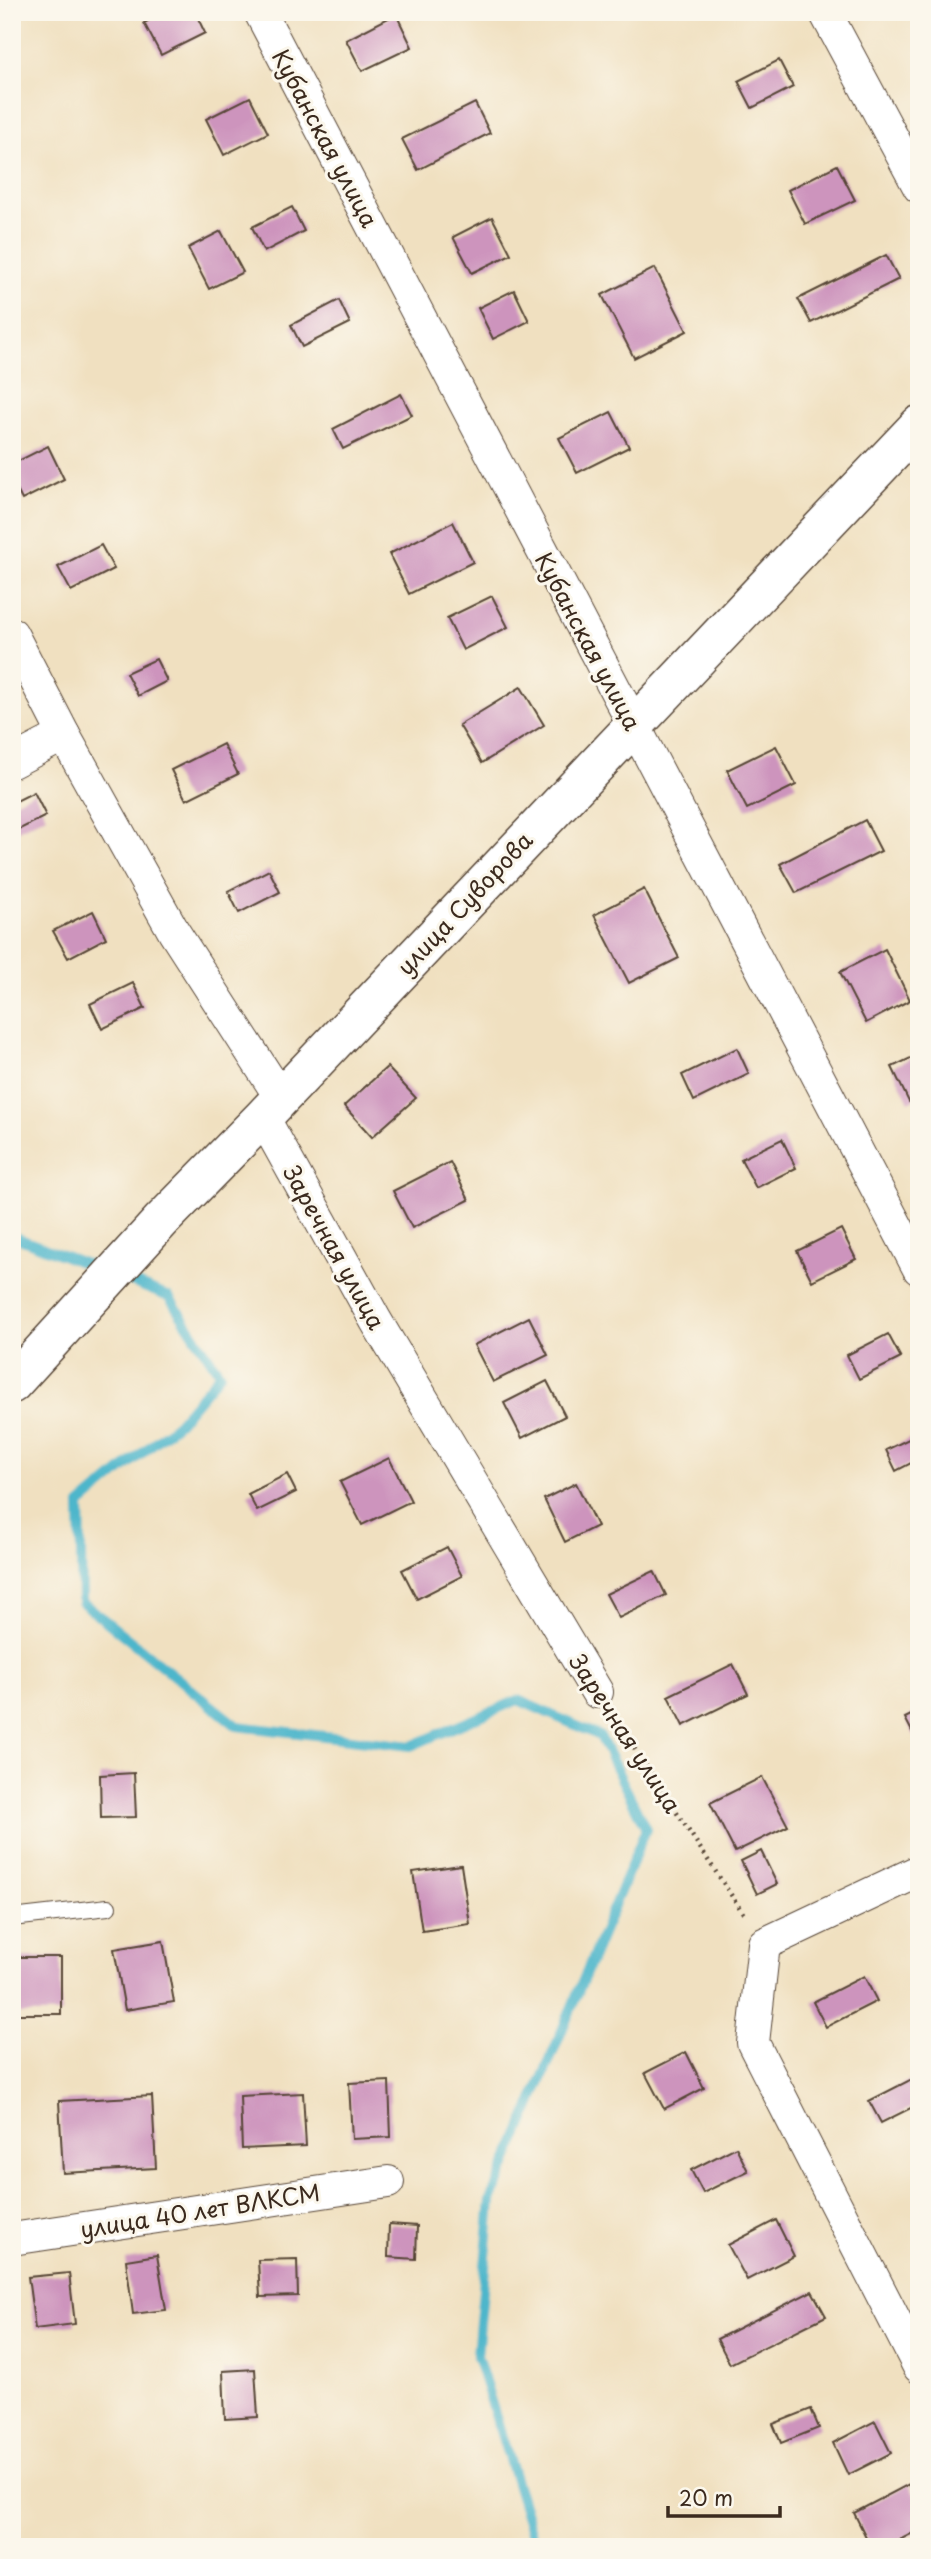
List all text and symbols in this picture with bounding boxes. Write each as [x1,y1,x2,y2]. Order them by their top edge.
street label: Кубанская улица [264,43,388,234]
street label: Кубанская улица [527,546,651,737]
street label: улица Суворова [388,823,541,983]
street label: Заречная улица [275,1158,395,1336]
street label: Заречная улица [561,1647,691,1820]
street label: улица 40 лет ВЛКСМ [78,2174,322,2246]
scale bar [668,2475,780,2519]
text: 20 m [679,2481,733,2513]

